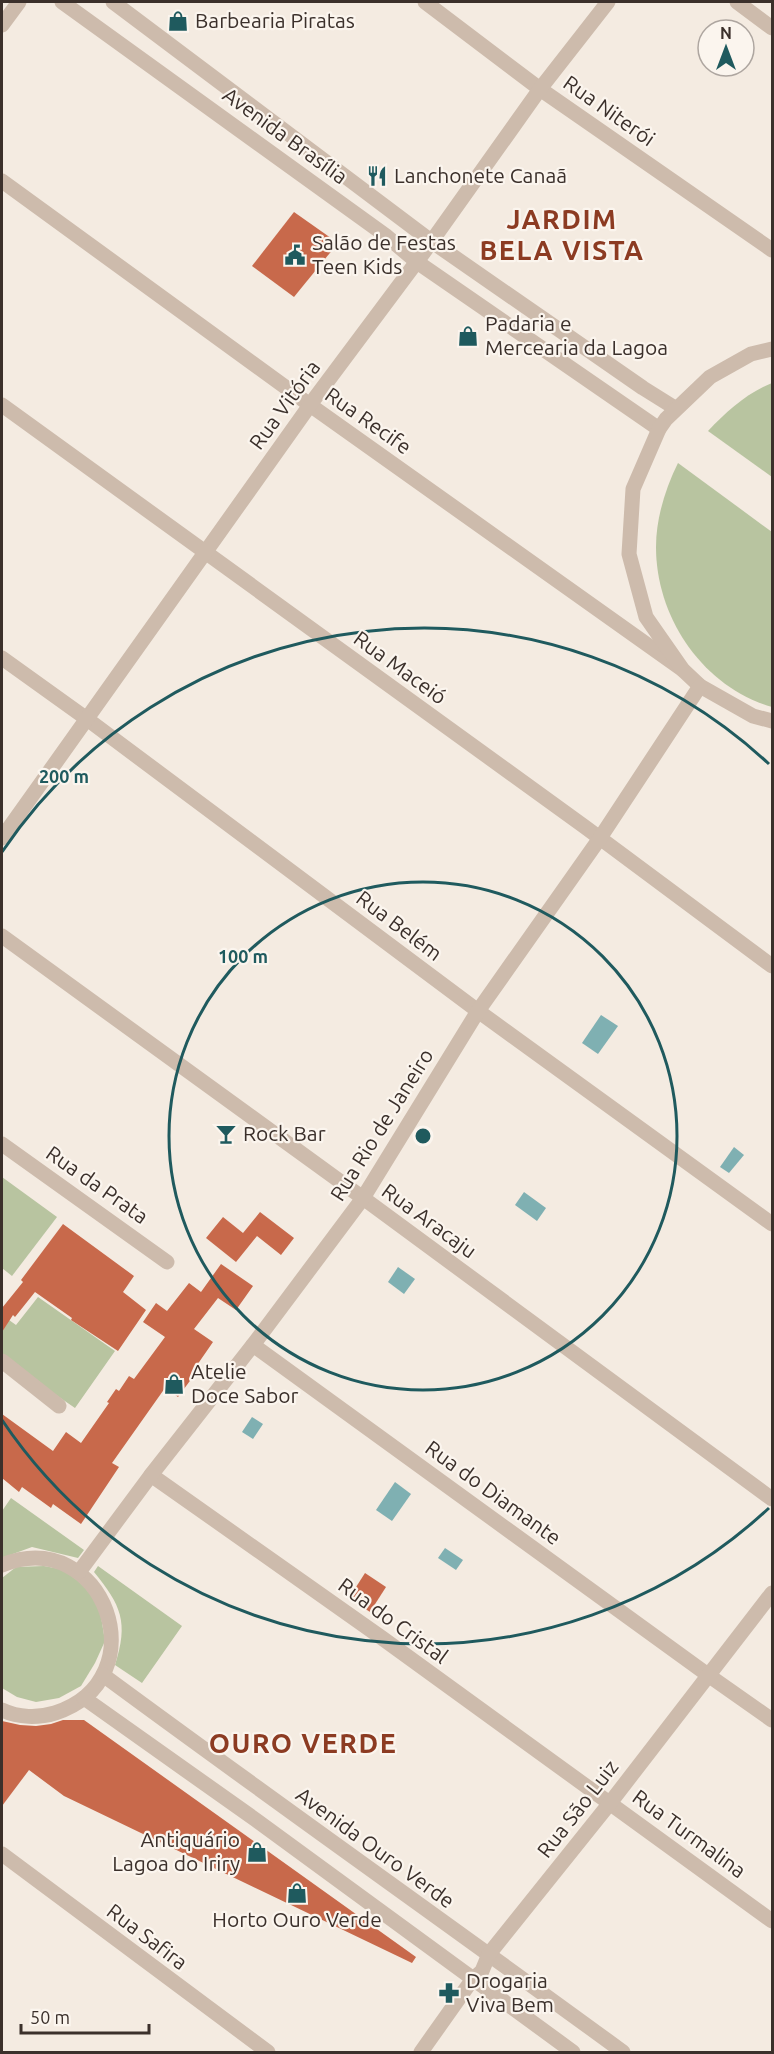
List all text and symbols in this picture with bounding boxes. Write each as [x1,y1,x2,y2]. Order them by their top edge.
place label: Barbearia Piratas [195,8,355,32]
shop icon: Barbearia Piratas [166,9,190,33]
north arrow [696,18,756,78]
text: N [720,24,732,42]
street label: Rua Niterói [559,70,660,150]
street label: Avenida Brasília [219,82,352,188]
place label: Lanchonete Canaã [394,163,567,187]
restaurant icon: Lanchonete Canaã [365,164,389,188]
district label: JARDIM BELA VISTA [479,204,645,265]
place label: Salão de Festas Teen Kids [312,230,456,278]
public building icon: Salão de Festas Teen Kids [283,243,307,267]
place label: Padaria e Mercearia da Lagoa [485,311,668,359]
shop icon: Padaria e Mercearia da Lagoa [456,324,480,348]
street label: Rua Vitória [244,355,325,454]
street label: Rua Recife [321,382,416,459]
street label: Rua Maceió [350,626,451,709]
text: 200 m [39,766,89,786]
street label: Rua Belém [352,885,447,965]
text: 100 m [218,946,268,966]
street label: Rua Rio de Janeiro [325,1044,438,1205]
place label: Rock Bar [243,1121,326,1145]
bar icon: Rock Bar [214,1122,238,1146]
centre of rings [413,1126,433,1146]
street label: Rua da Prata [42,1140,153,1228]
street label: Rua Aracaju [378,1178,481,1262]
place label: Atelie Doce Sabor [191,1359,299,1407]
shop icon: Atelie Doce Sabor [162,1372,186,1396]
street label: Rua do Diamante [421,1435,566,1549]
street label: Rua do Cristal [334,1572,453,1668]
district label: OURO VERDE [209,1728,397,1758]
street label: Rua São Luiz [532,1755,623,1862]
street label: Avenida Ouro Verde [292,1782,459,1913]
street label: Rua Turmalina [628,1784,751,1882]
place label: Antiquário Lagoa do Iriry [112,1827,240,1875]
shop icon: Antiquário Lagoa do Iriry [245,1840,269,1864]
shop icon: Horto Ouro Verde [285,1881,309,1905]
street label: Rua Safira [103,1898,192,1974]
place label: Horto Ouro Verde [212,1907,382,1931]
place label: Drogaria Viva Bem [466,1968,554,2016]
pharmacy icon: Drogaria Viva Bem [437,1981,461,2005]
scale bar [21,1997,148,2035]
text: 50 m [30,2007,70,2027]

